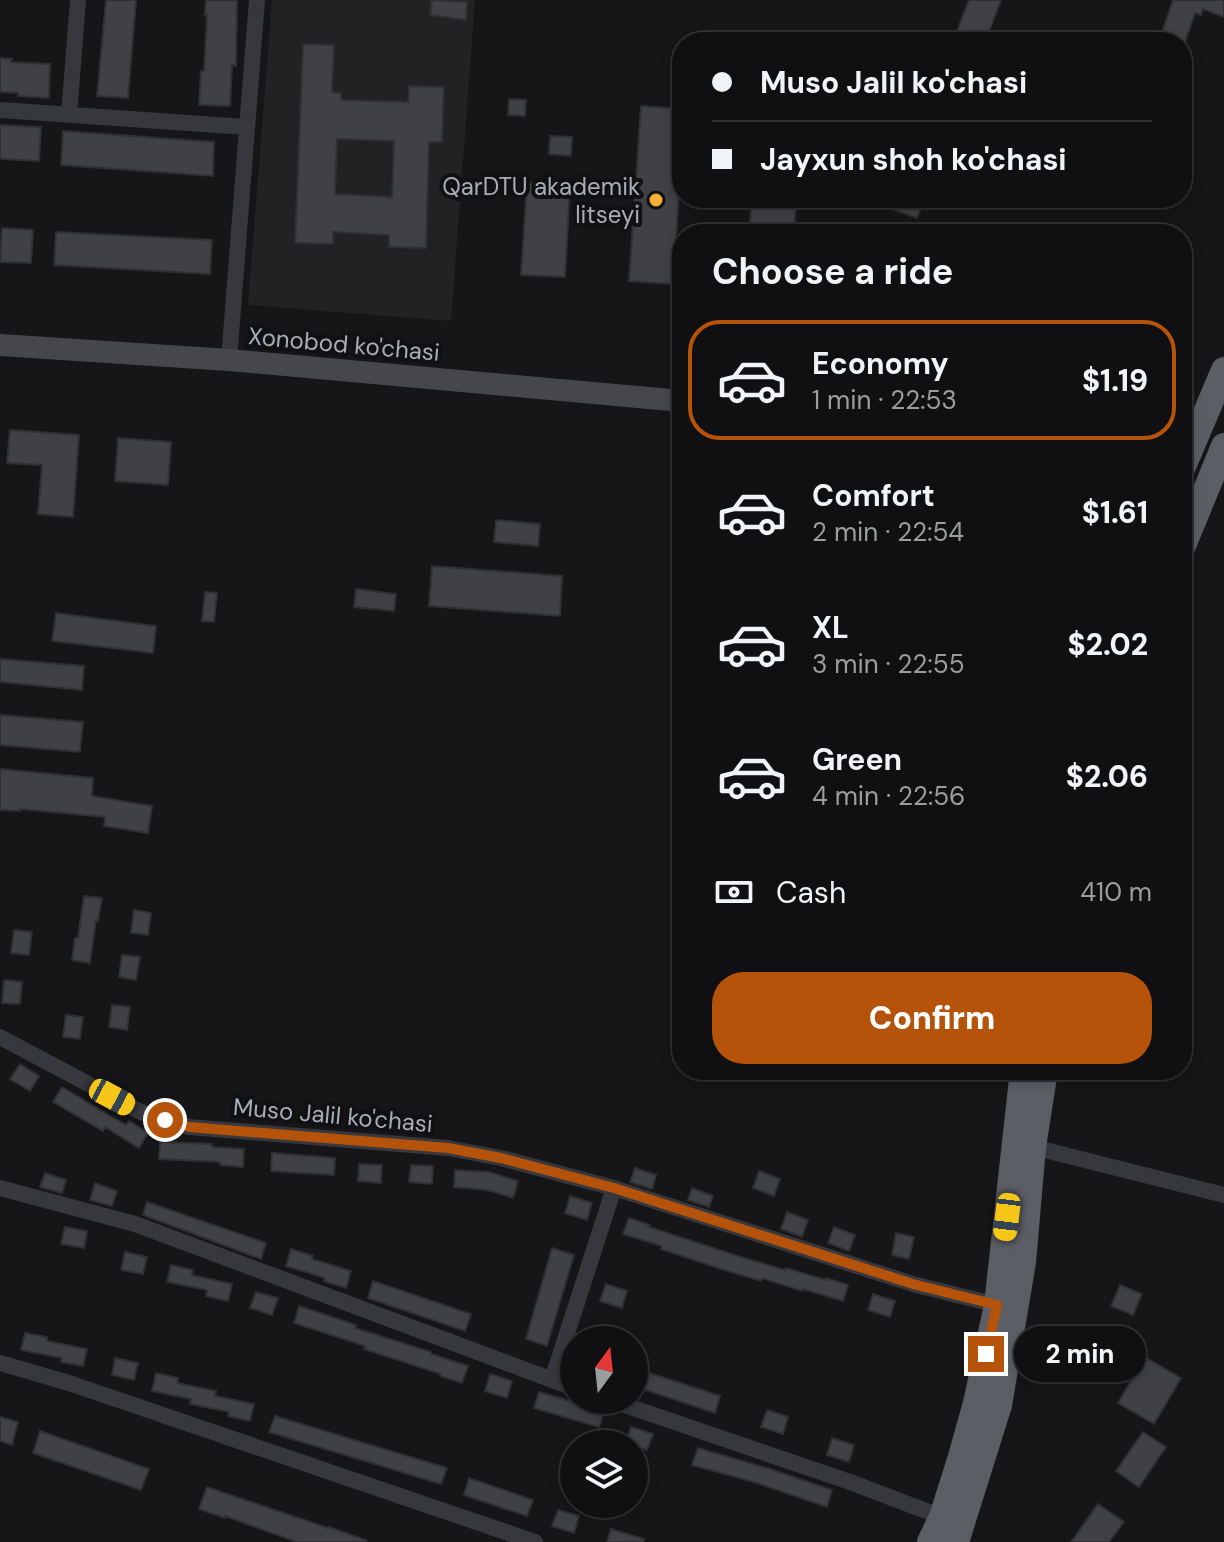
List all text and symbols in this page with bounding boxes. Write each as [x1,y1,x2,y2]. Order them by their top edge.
text: Muso Jalil ko'chasi [760,63,1027,102]
text: Jayxun shoh ko'chasi [760,140,1067,179]
place label: QarDTU akademik litseyi [442,171,640,230]
marker: QarDTU akademik litseyi [647,191,665,209]
text: Choose a ride [712,248,953,295]
street label: Xonobod ko'chasi [247,320,441,368]
icon: car [716,344,788,416]
text: Economy [812,344,949,383]
text: $1.19 [1082,361,1148,400]
text: 1 min · 22:53 [812,383,957,417]
icon: car [716,476,788,548]
text: Comfort [812,476,935,515]
text: $1.61 [1082,493,1148,532]
text: 2 min · 22:54 [812,515,964,549]
icon: car [716,608,788,680]
text: XL [812,608,849,647]
text: $2.02 [1068,625,1148,664]
text: 3 min · 22:55 [812,647,965,681]
icon: car [716,740,788,812]
text: Green [812,740,902,779]
text: $2.06 [1066,757,1148,796]
text: 4 min · 22:56 [812,779,965,813]
icon: cash [712,870,756,914]
text: Cash [776,873,846,912]
text: 410 m [1080,875,1152,909]
button: Confirm [712,972,1152,1064]
car [85,1075,139,1119]
street label: Muso Jalil ko'chasi [232,1091,434,1139]
route start [147,1102,183,1138]
car [992,1192,1022,1242]
north arrow [560,1326,648,1414]
map controls [560,1326,648,1518]
callout: 2 min [1014,1326,1146,1382]
route end [968,1336,1004,1372]
text: 2 min [1045,1337,1115,1371]
button: layers [560,1430,648,1518]

